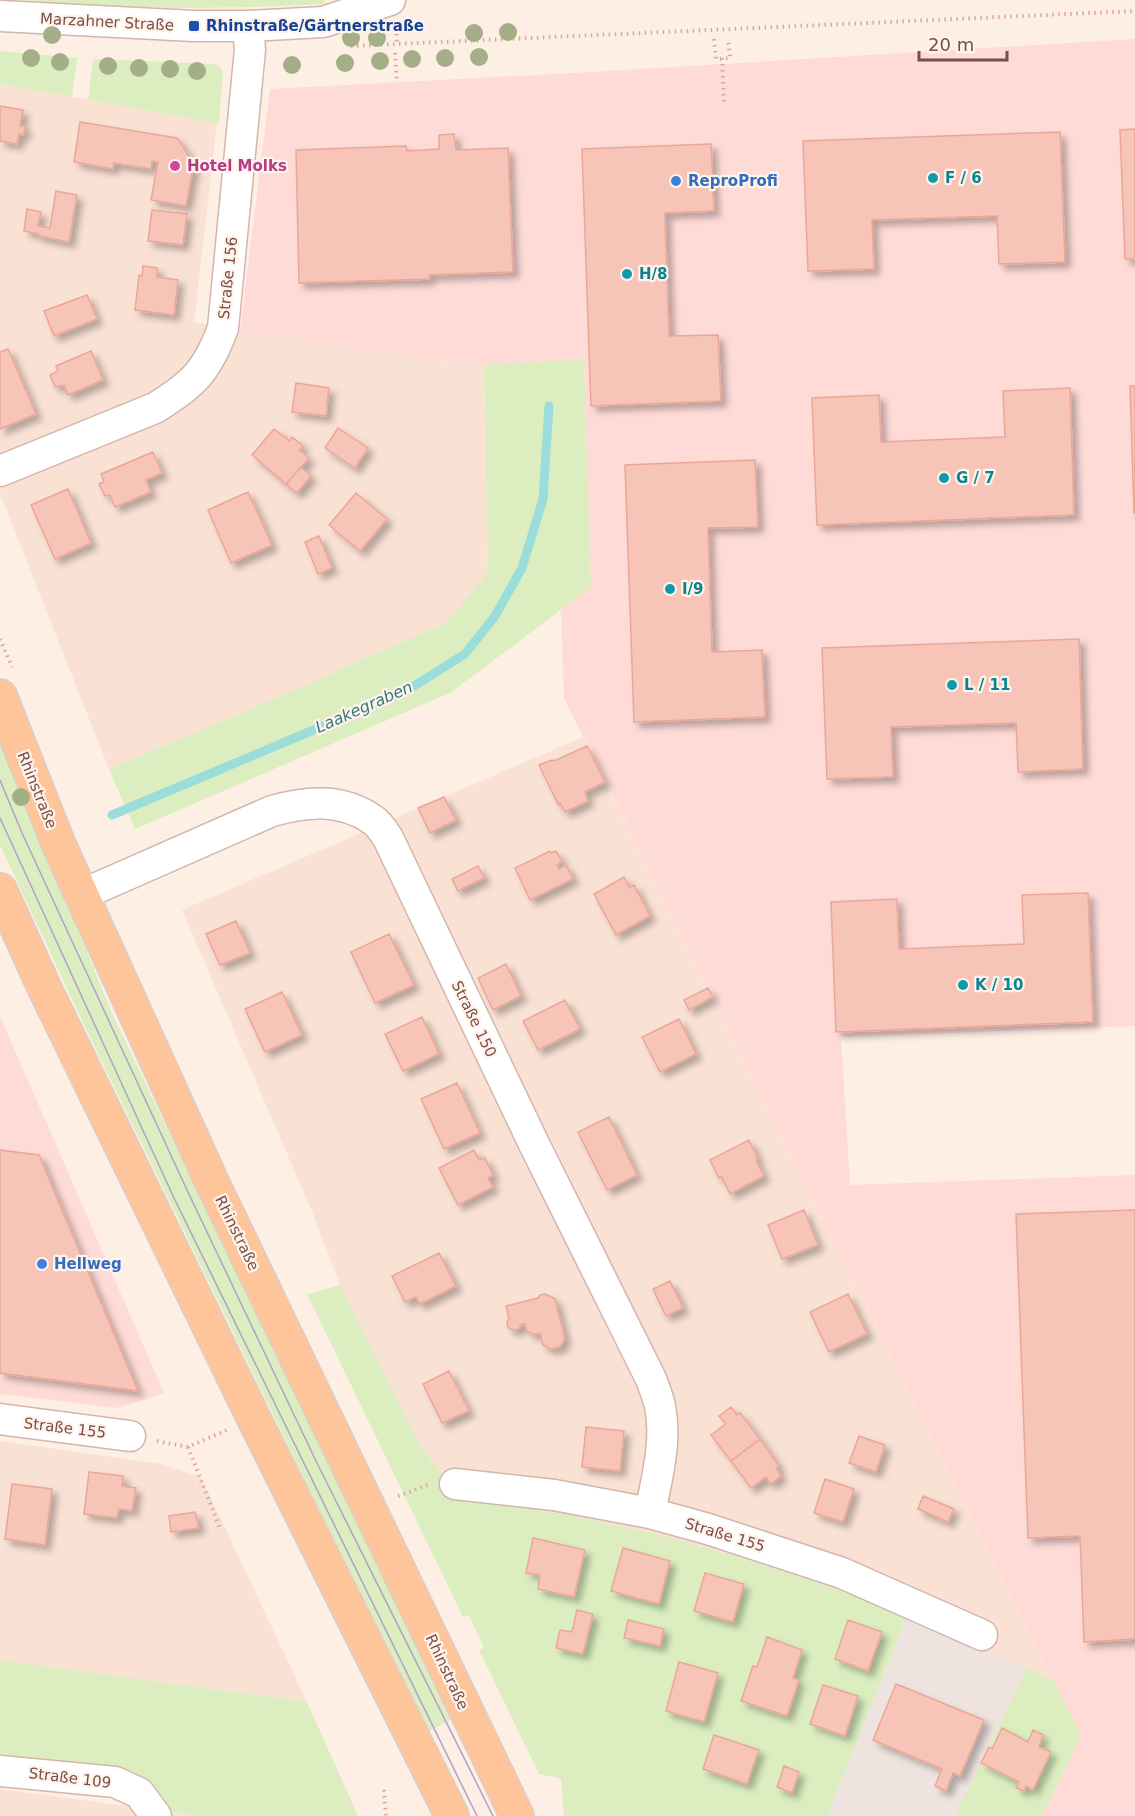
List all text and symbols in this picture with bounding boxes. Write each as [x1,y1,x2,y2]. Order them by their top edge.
street label: Marzahner Straße [40,10,174,34]
place label: Rhinstraße/Gärtnerstraße [206,17,424,35]
marker: Rhinstraße/Gärtnerstraße [187,19,201,33]
scale bar [919,24,1008,62]
text: 20 m [928,34,974,55]
place label: Hotel Molks [187,157,287,175]
marker: Hotel Molks [168,159,182,173]
place label: F / 6 [945,169,982,187]
marker: F / 6 [926,171,940,185]
place label: ReproProfi [688,172,778,190]
marker: ReproProfi [669,174,683,188]
street label: Straße 156 [215,236,241,320]
place label: H/8 [639,265,667,283]
marker: H/8 [620,267,634,281]
place label: G / 7 [956,469,995,487]
marker: G / 7 [937,471,951,485]
place label: I/9 [682,580,704,598]
marker: I/9 [663,582,677,596]
place label: L / 11 [964,676,1010,694]
water label: Laakegraben [312,677,416,737]
marker: L / 11 [945,678,959,692]
street label: Rhinstraße [13,749,61,831]
place label: K / 10 [975,976,1023,994]
street label: Straße 150 [448,978,500,1060]
marker: K / 10 [956,978,970,992]
street label: Rhinstraße [211,1192,263,1274]
place label: Hellweg [54,1255,122,1273]
marker: Hellweg [35,1257,49,1271]
street label: Straße 155 [23,1414,107,1442]
street label: Straße 155 [683,1514,767,1556]
street label: Rhinstraße [422,1631,472,1713]
street label: Straße 109 [28,1764,112,1792]

